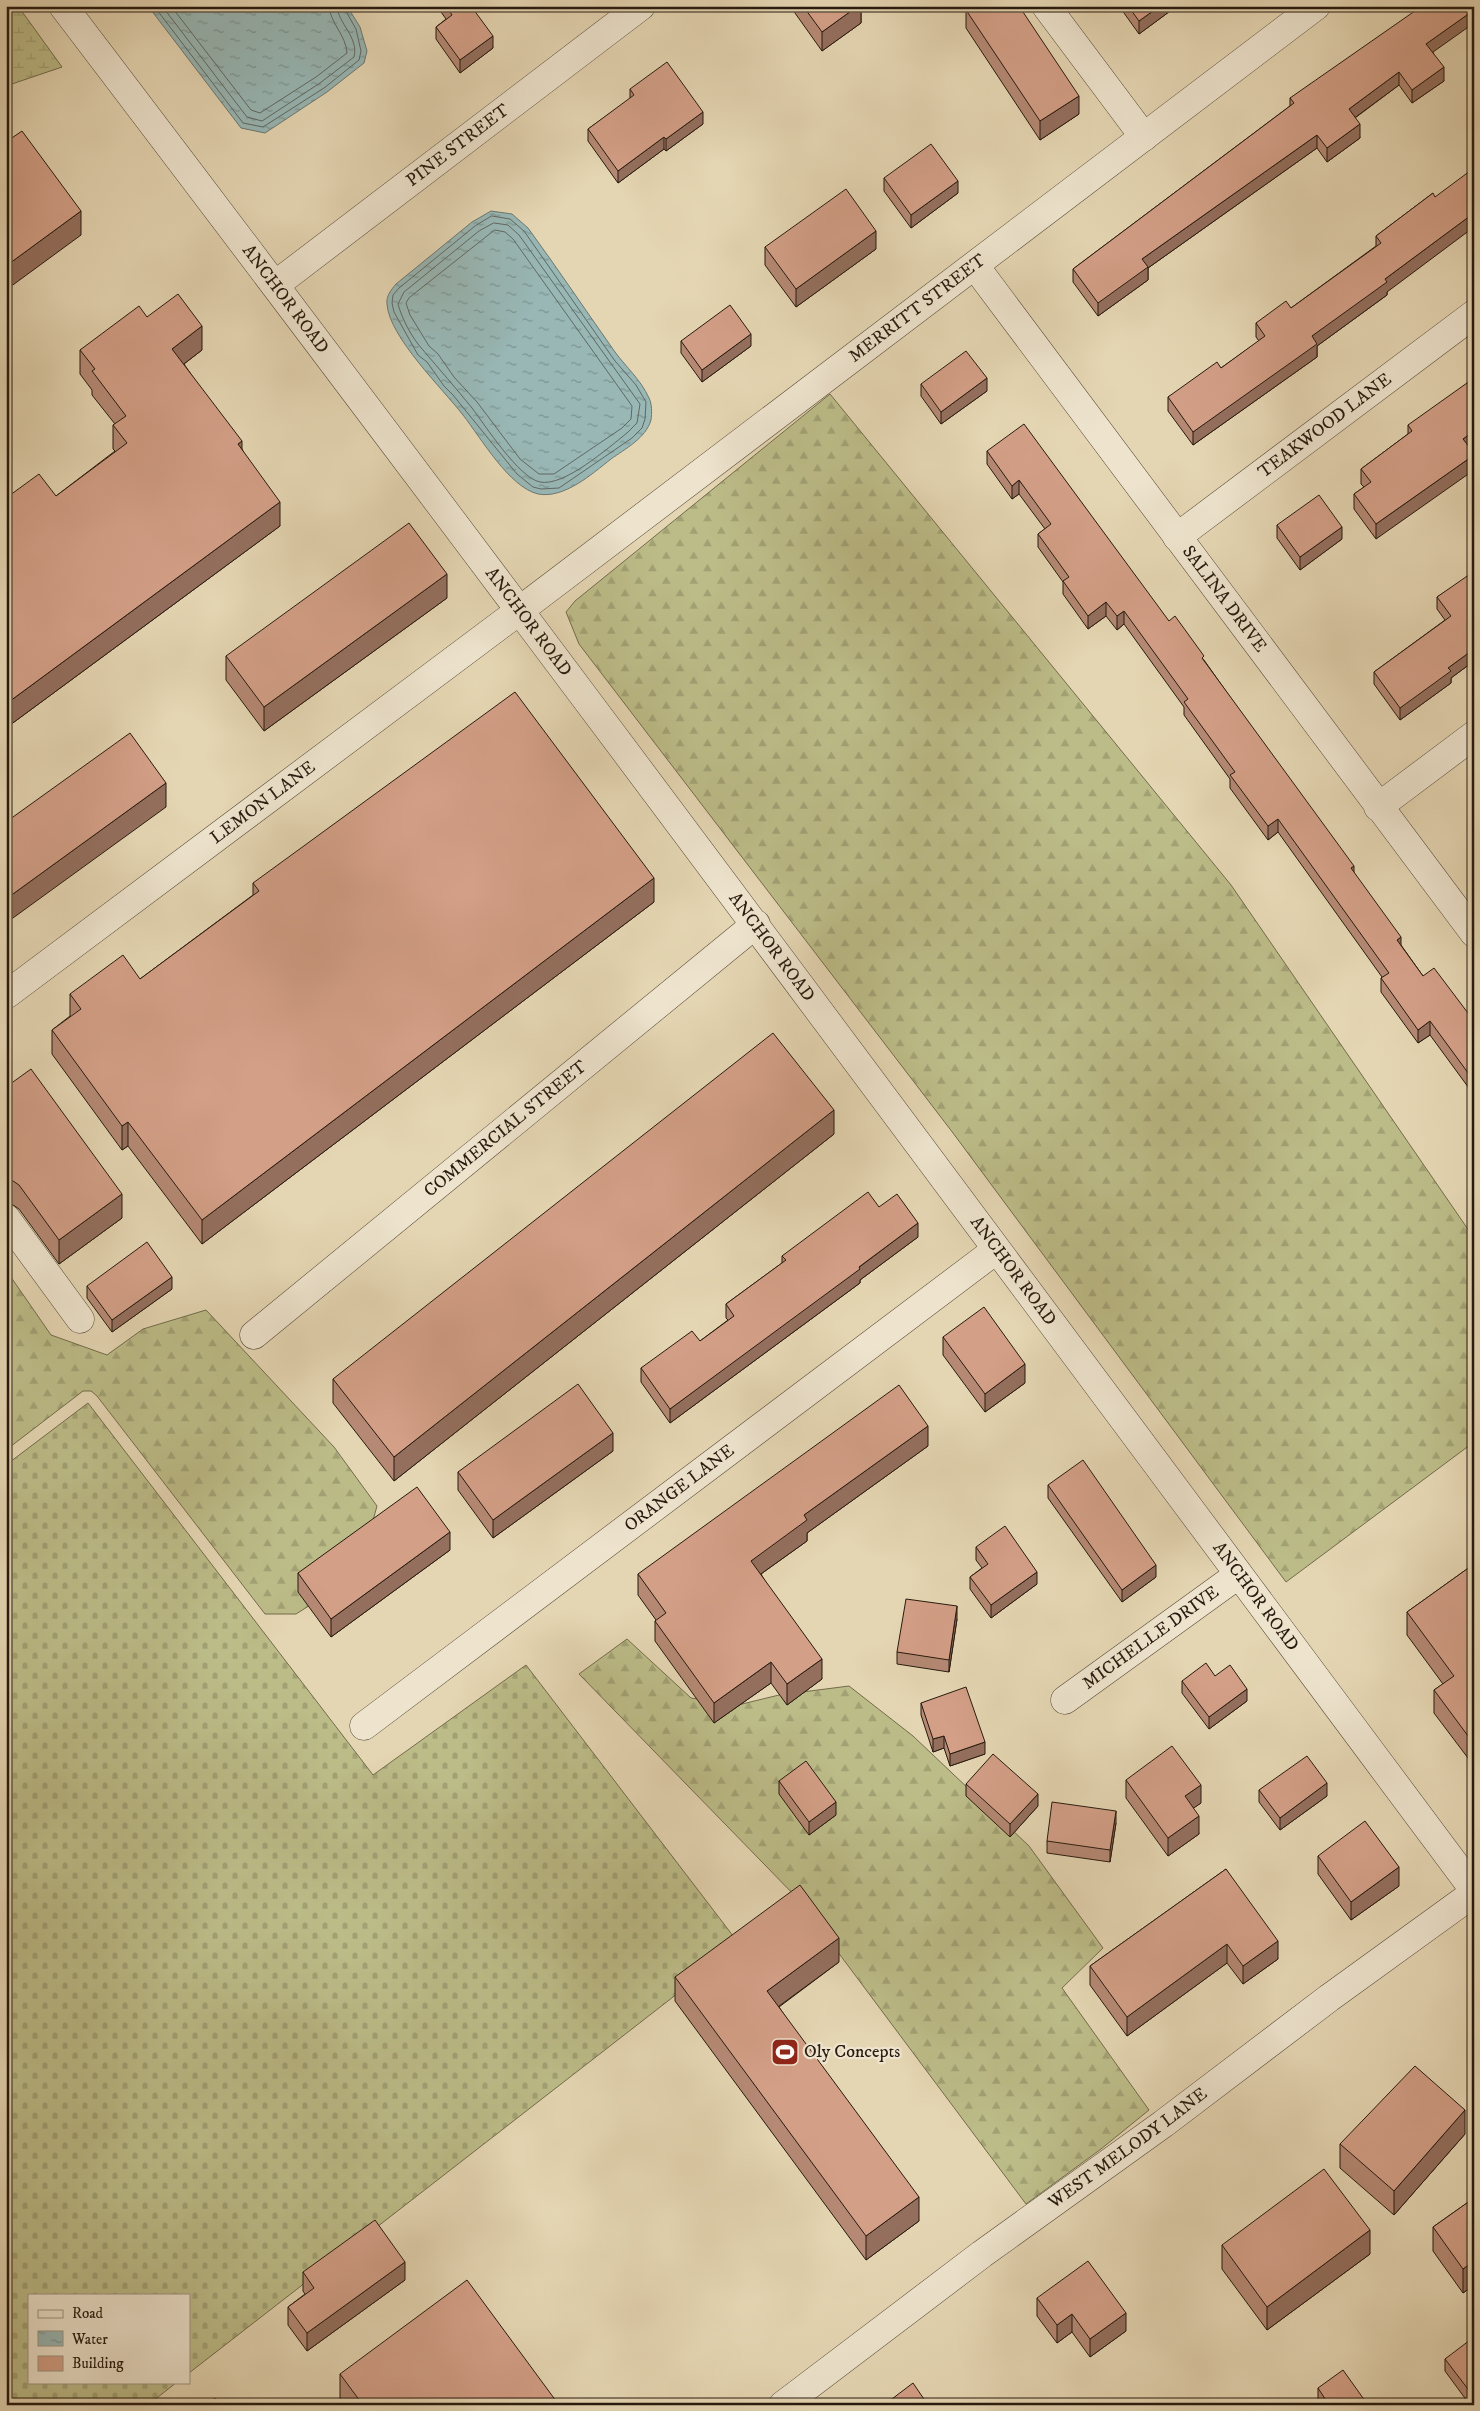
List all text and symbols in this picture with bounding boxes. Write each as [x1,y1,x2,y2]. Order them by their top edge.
street label: PINE STREET [402,99,514,192]
street label: ANCHOR ROAD [237,240,333,358]
street label: MERRITT STREET [845,249,991,368]
street label: TEAKWOOD LANE [1254,368,1396,483]
street label: SALINA DRIVE [1177,541,1271,657]
street label: ANCHOR ROAD [480,563,576,681]
street label: LEMON LANE [206,756,320,849]
street label: ANCHOR ROAD [724,888,819,1006]
street label: COMMERCIAL STREET [420,1056,592,1202]
street label: ANCHOR ROAD [965,1212,1061,1330]
street label: ORANGE LANE [620,1440,739,1537]
street label: ANCHOR ROAD [1208,1538,1303,1656]
street label: MICHELLE DRIVE [1078,1581,1224,1695]
sports icon: Oly Concepts [770,2037,800,2067]
place label: Oly Concepts [804,2041,900,2063]
street label: WEST MELODY LANE [1043,2083,1212,2214]
legend [28,2294,190,2384]
text: Road [72,2304,104,2323]
text: Water [71,2330,108,2349]
text: Building [72,2354,124,2373]

